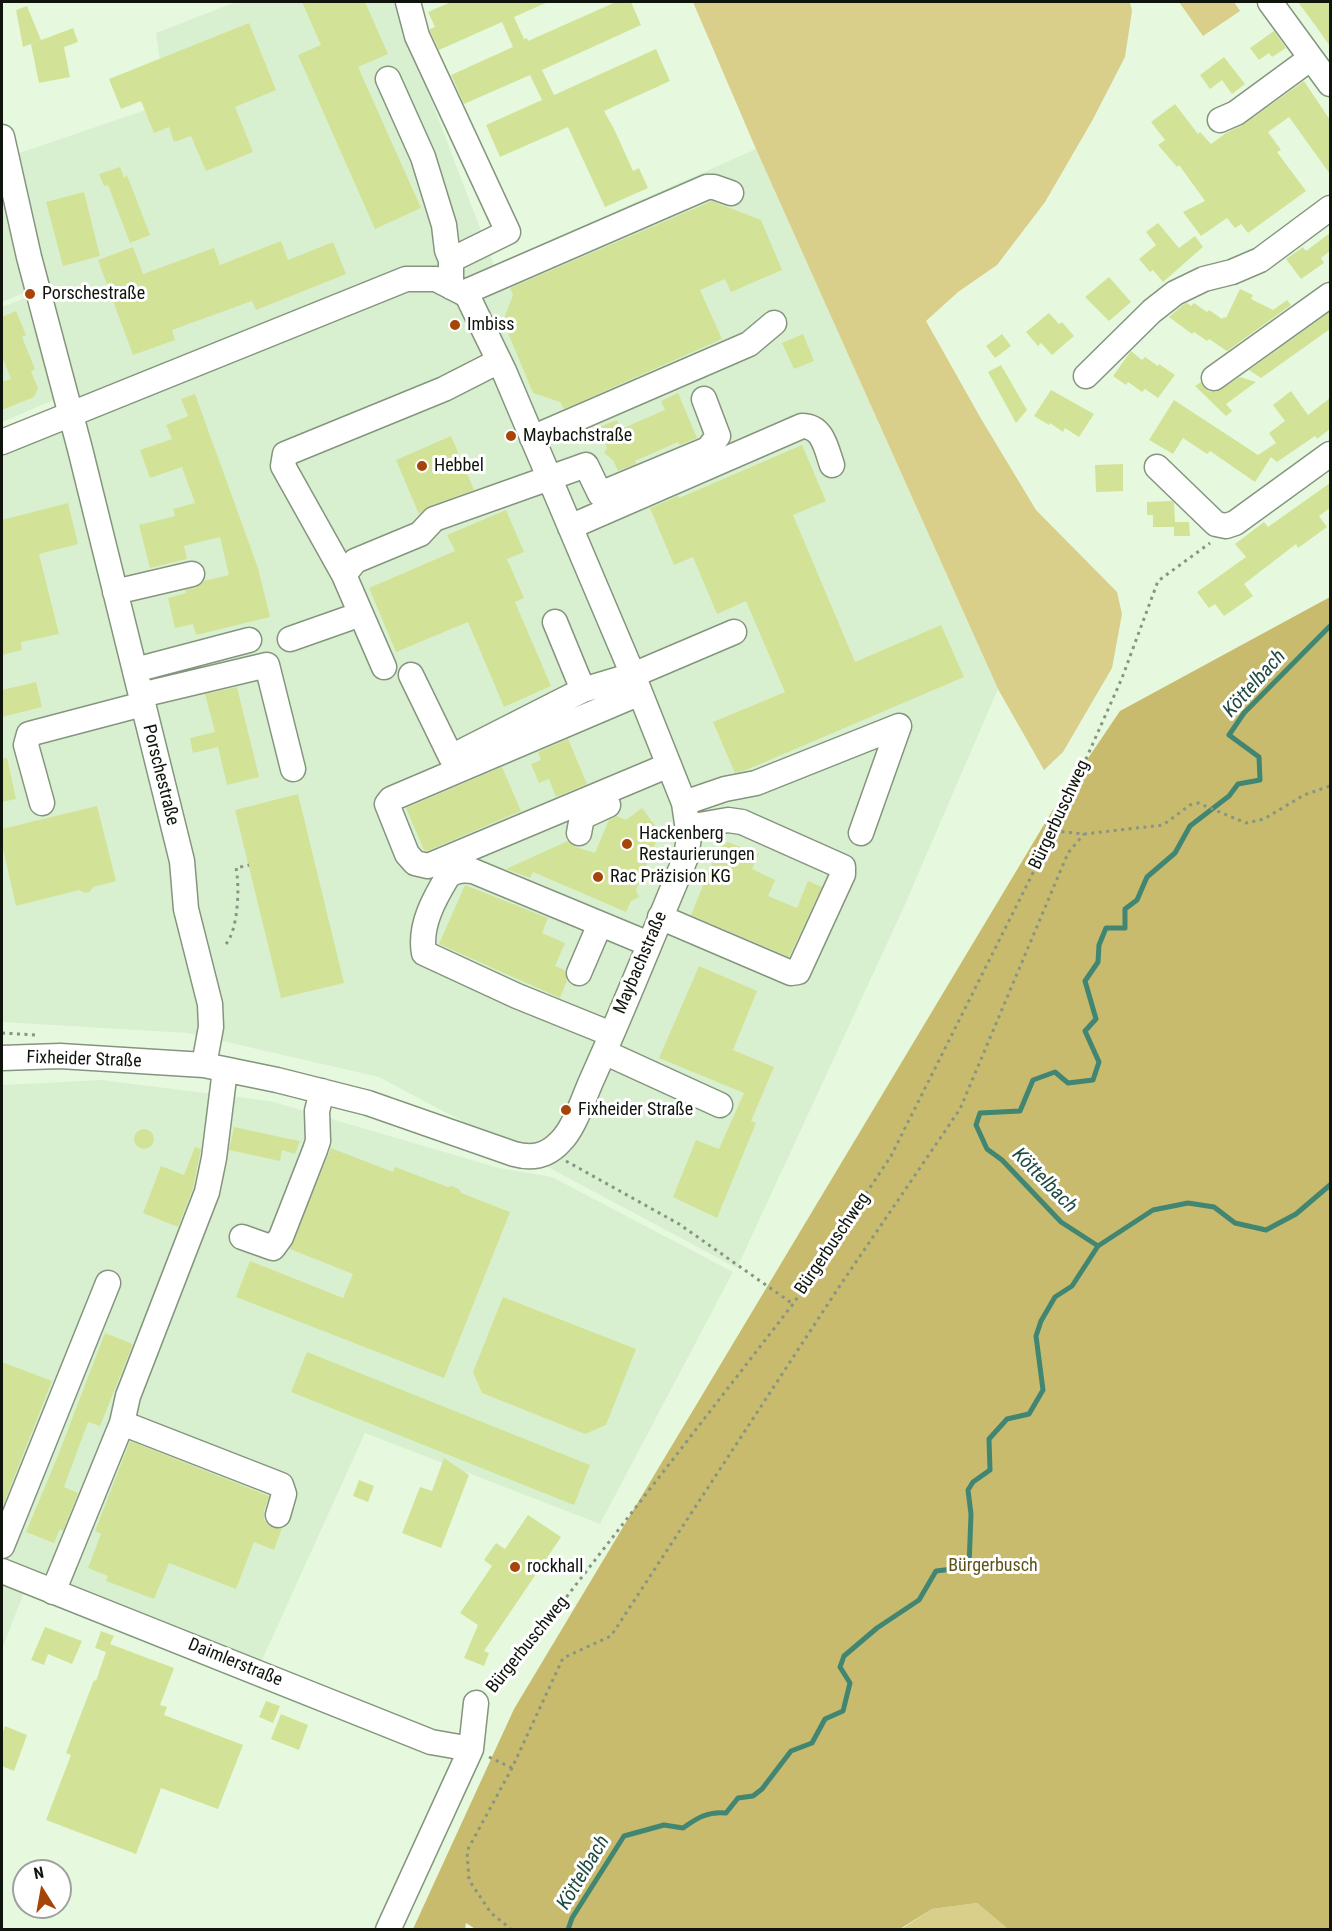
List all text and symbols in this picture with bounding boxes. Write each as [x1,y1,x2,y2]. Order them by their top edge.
place label: Porschestraße [42,283,145,305]
marker: Porschestraße [23,287,37,301]
place label: Imbiss [467,314,514,336]
marker: Imbiss [448,318,462,332]
place label: Maybachstraße [523,425,632,447]
marker: Maybachstraße [504,429,518,443]
place label: Hebbel [434,455,484,477]
marker: Hebbel [415,459,429,473]
water label: Köttelbach [1219,645,1291,723]
street label: Porschestraße [137,722,183,828]
street label: Bürgerbuschweg [1025,757,1095,873]
place label: Hackenberg Restaurierungen [639,823,755,866]
marker: Hackenberg Restaurierungen [620,837,634,851]
place label: Rac Präzision KG [610,866,731,888]
marker: Rac Präzision KG [591,870,605,884]
street label: Maybachstraße [610,909,672,1017]
street label: Fixheider Straße [26,1047,142,1073]
place label: Fixheider Straße [578,1099,693,1121]
marker: Fixheider Straße [559,1103,573,1117]
water label: Köttelbach [1006,1143,1082,1219]
street label: Bürgerbuschweg [791,1189,875,1299]
park label: Bürgerbusch [948,1555,1038,1577]
place label: rockhall [527,1556,583,1578]
marker: rockhall [508,1560,522,1574]
street label: Bürgerbuschweg [482,1592,574,1698]
street label: Daimlerstraße [185,1634,285,1692]
water label: Köttelbach [553,1832,615,1914]
north arrow [12,1859,72,1919]
text: N [32,1863,45,1883]

